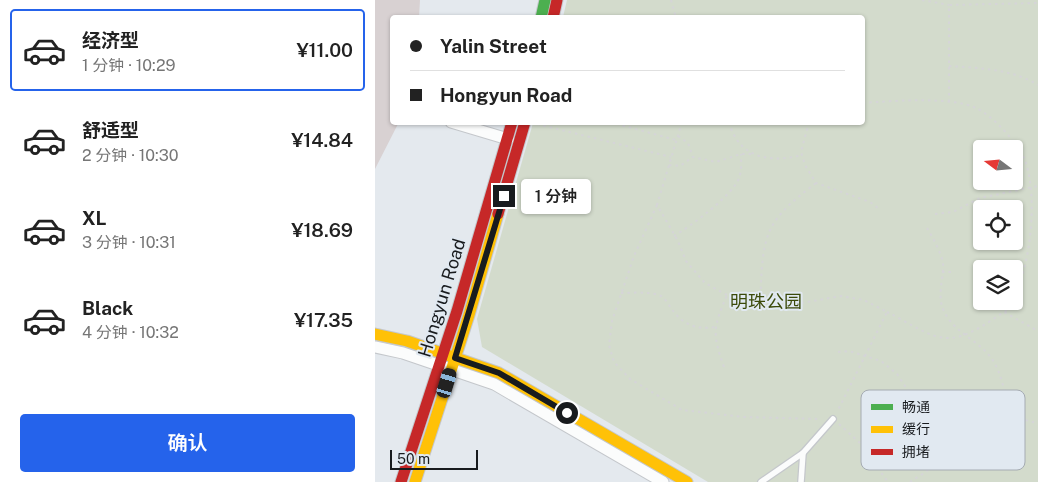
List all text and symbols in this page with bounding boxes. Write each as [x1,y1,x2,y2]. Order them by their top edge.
icon: car [22,28,67,73]
text: 经济型 [82,29,139,51]
text: Yalin Street [440,35,547,57]
text: ¥11.00 [296,39,353,61]
text: 1 分钟 · 10:29 [82,56,176,75]
text: Hongyun Road [440,84,572,106]
icon: car [22,118,67,163]
text: 舒适型 [82,119,139,141]
text: ¥14.84 [291,129,353,151]
north arrow [973,140,1023,190]
map controls [973,140,1023,310]
text: 2 分钟 · 10:30 [82,146,178,165]
callout: 1 分钟 [521,178,591,214]
route end [493,185,515,207]
text: 1 分钟 [535,187,577,206]
button: locate [973,200,1023,250]
text: XL [82,207,107,229]
icon: car [22,208,67,253]
text: ¥18.69 [291,219,353,241]
text: 3 分钟 · 10:31 [82,233,176,252]
street label: Hongyun Road [413,236,470,360]
button: layers [973,260,1023,310]
park label: 明珠公园 [730,291,802,312]
text: Black [82,297,133,319]
icon: car [22,298,67,343]
text: ¥17.35 [294,309,353,331]
text: 4 分钟 · 10:32 [82,323,179,342]
car [435,366,458,400]
legend [861,390,1025,470]
text: 畅通 [902,399,930,415]
route start [556,402,578,424]
button: 确认 [20,414,355,472]
text: 缓行 [902,421,930,437]
text: 拥堵 [902,444,930,460]
scale bar [390,447,477,470]
text: 50 m [397,451,430,467]

